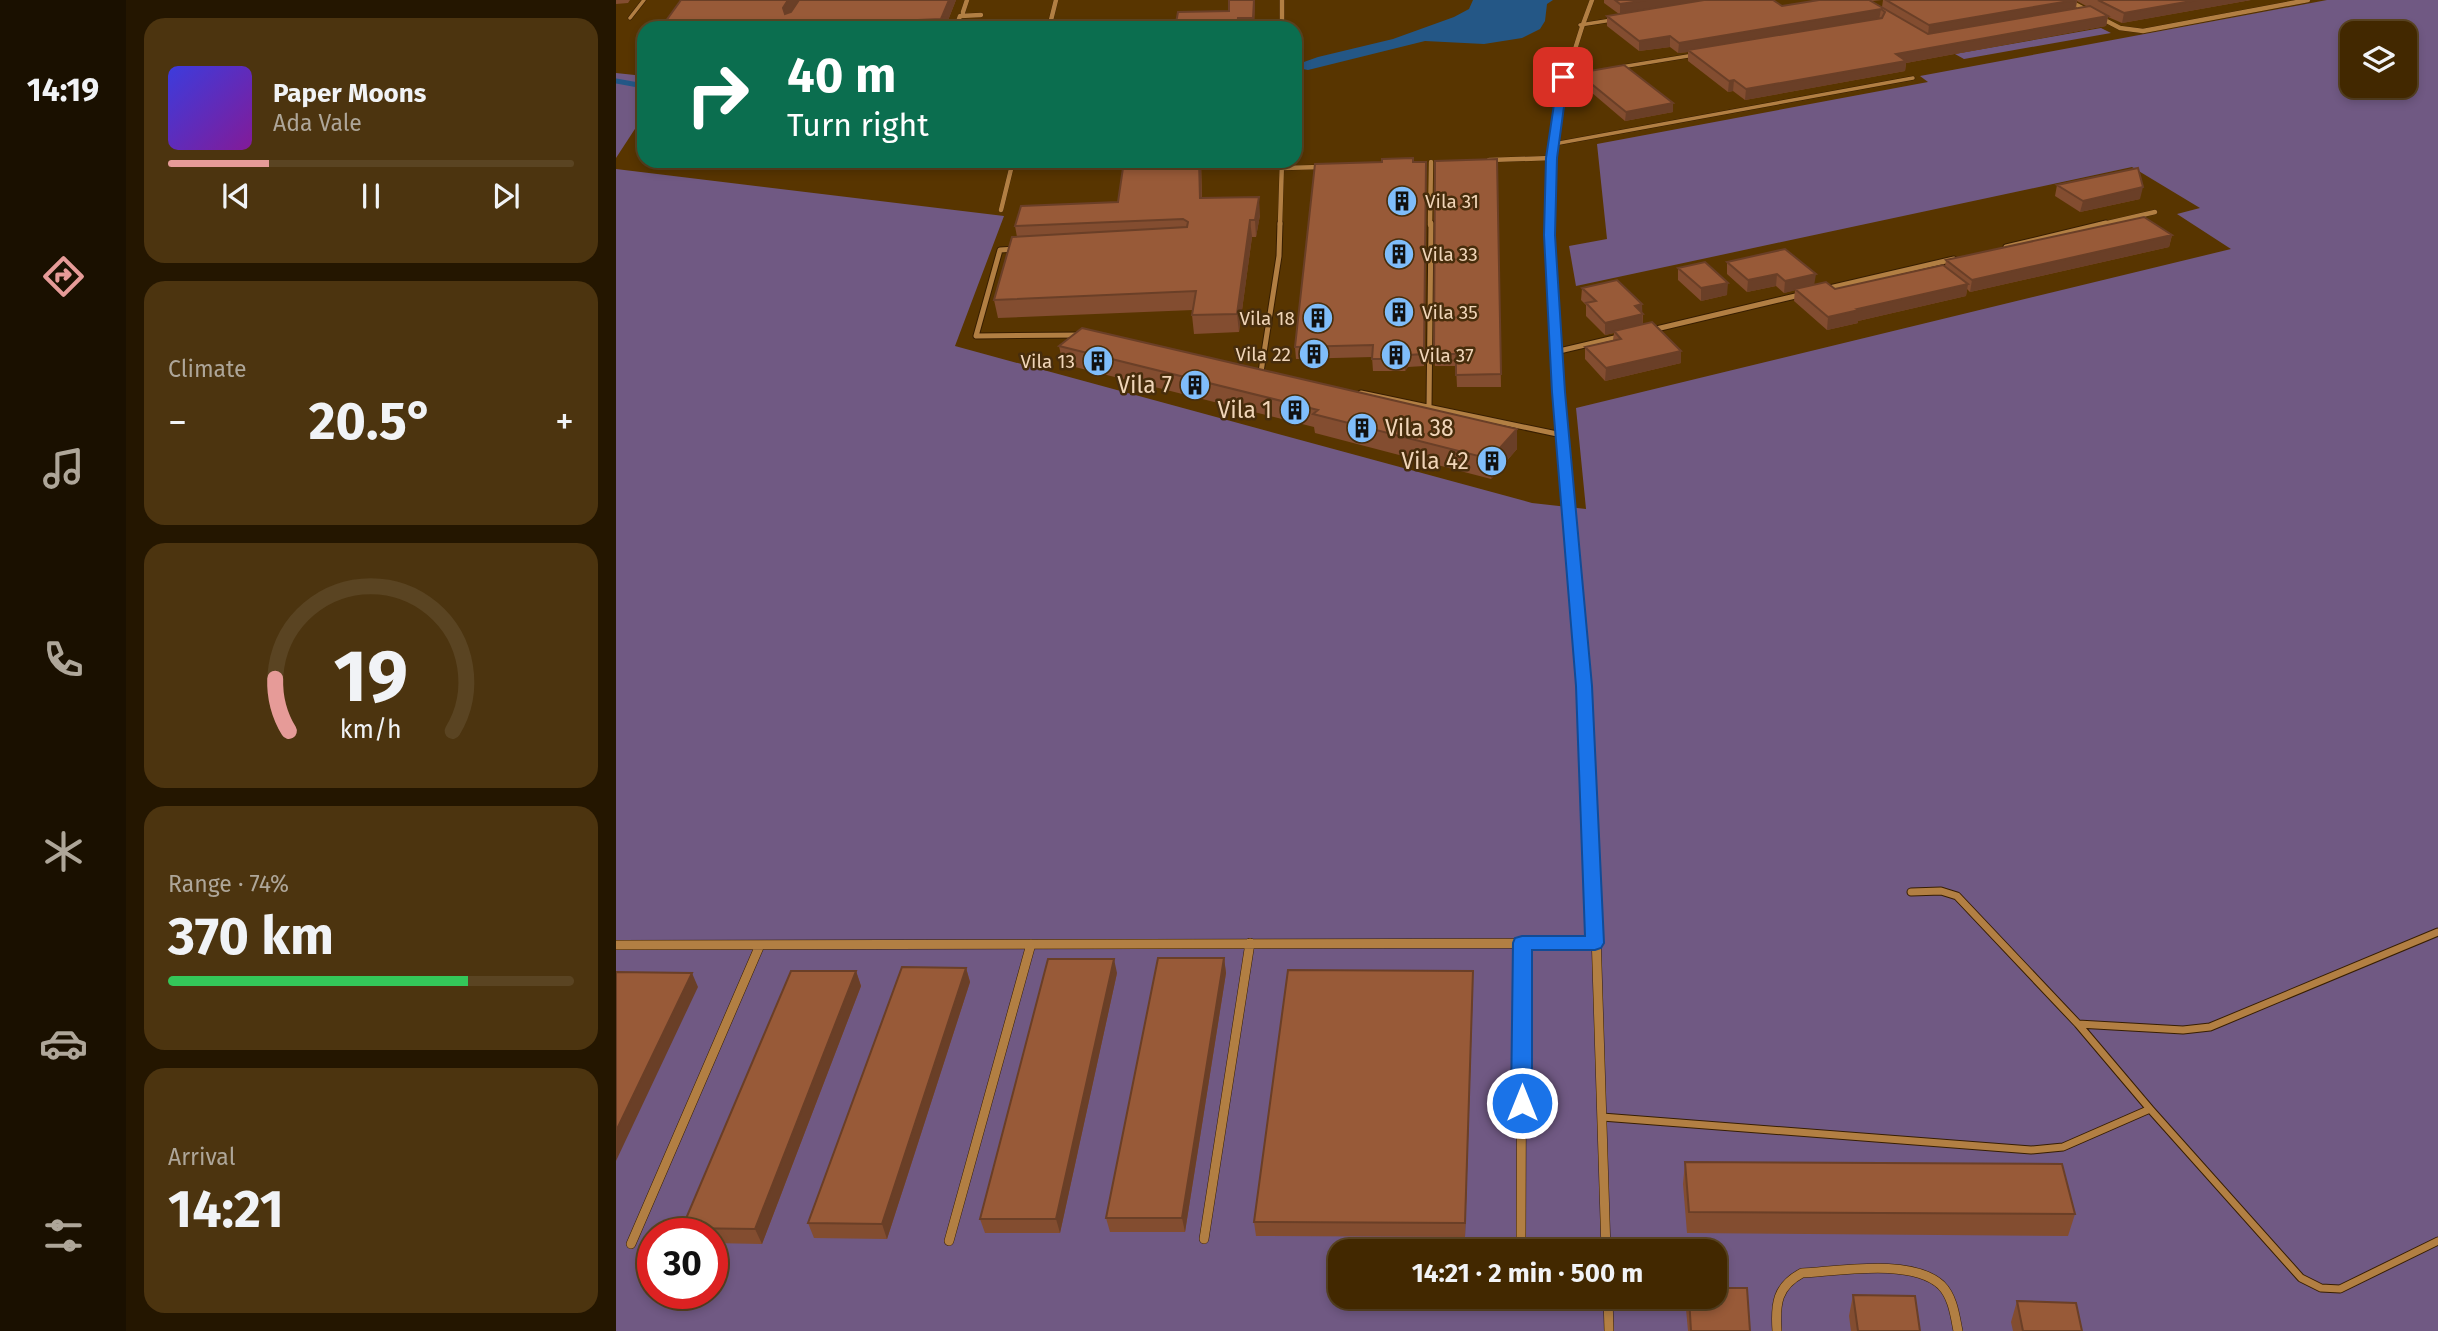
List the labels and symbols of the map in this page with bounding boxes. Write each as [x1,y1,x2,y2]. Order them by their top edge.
pin [1533,47,1593,107]
building icon: Vila 31 [1385,184,1419,218]
place label: Vila 31 [1425,190,1479,213]
building icon: Vila 33 [1382,237,1416,271]
place label: Vila 33 [1422,243,1478,266]
building icon: Vila 35 [1382,295,1416,329]
building icon: Vila 18 [1301,301,1335,335]
place label: Vila 35 [1422,301,1478,324]
place label: Vila 18 [1240,307,1295,330]
building icon: Vila 22 [1297,337,1331,371]
building icon: Vila 37 [1379,338,1413,372]
place label: Vila 22 [1235,343,1291,366]
building icon: Vila 13 [1081,344,1115,378]
place label: Vila 37 [1419,344,1474,367]
place label: Vila 13 [1021,350,1075,373]
building icon: Vila 7 [1178,368,1212,402]
place label: Vila 7 [1117,371,1172,399]
building icon: Vila 1 [1278,393,1312,427]
place label: Vila 1 [1218,396,1272,424]
building icon: Vila 38 [1345,411,1379,445]
place label: Vila 38 [1385,414,1454,442]
building icon: Vila 42 [1475,444,1509,478]
place label: Vila 42 [1401,447,1469,475]
position arrow [1485,1066,1559,1140]
speed limit sign: 30 [637,1218,728,1309]

